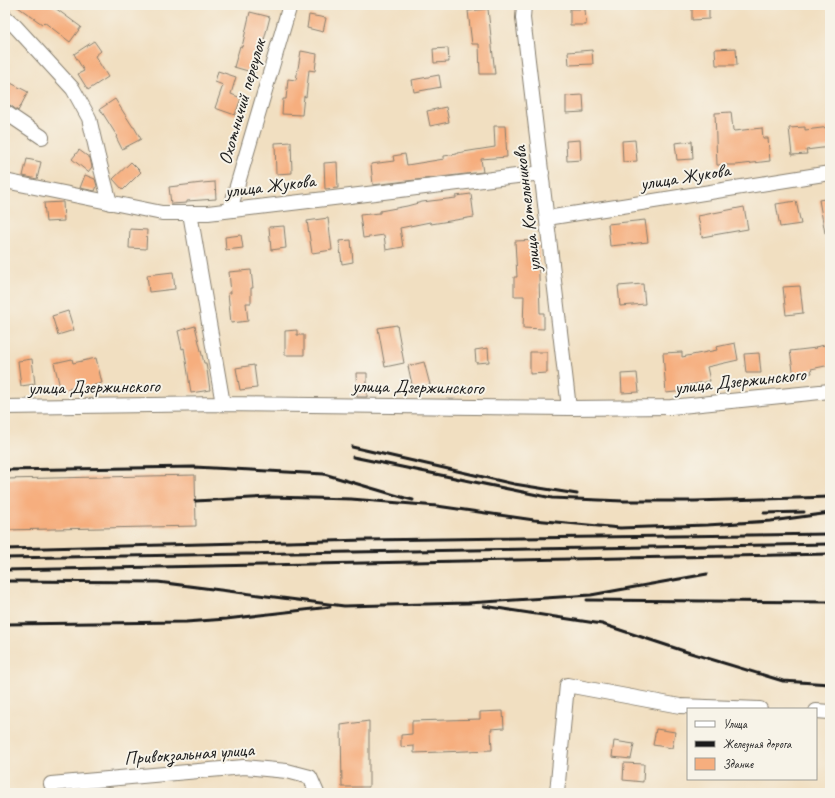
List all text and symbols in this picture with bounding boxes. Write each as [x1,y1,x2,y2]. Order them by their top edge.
street label: Охотничий переулок [213,35,272,167]
street label: улица Котельникова [507,143,547,274]
street label: улица Жукова [637,158,734,196]
street label: улица Жукова [223,168,319,204]
street label: улица Дзержинского [672,362,808,400]
street label: улица Дзержинского [27,374,161,400]
street label: улица Дзержинского [351,374,485,400]
legend [687,708,817,780]
text: Улица [723,716,748,732]
text: Железная дорога [723,736,792,752]
street label: Привокзальная улица [123,737,256,771]
text: Здание [723,756,754,772]

